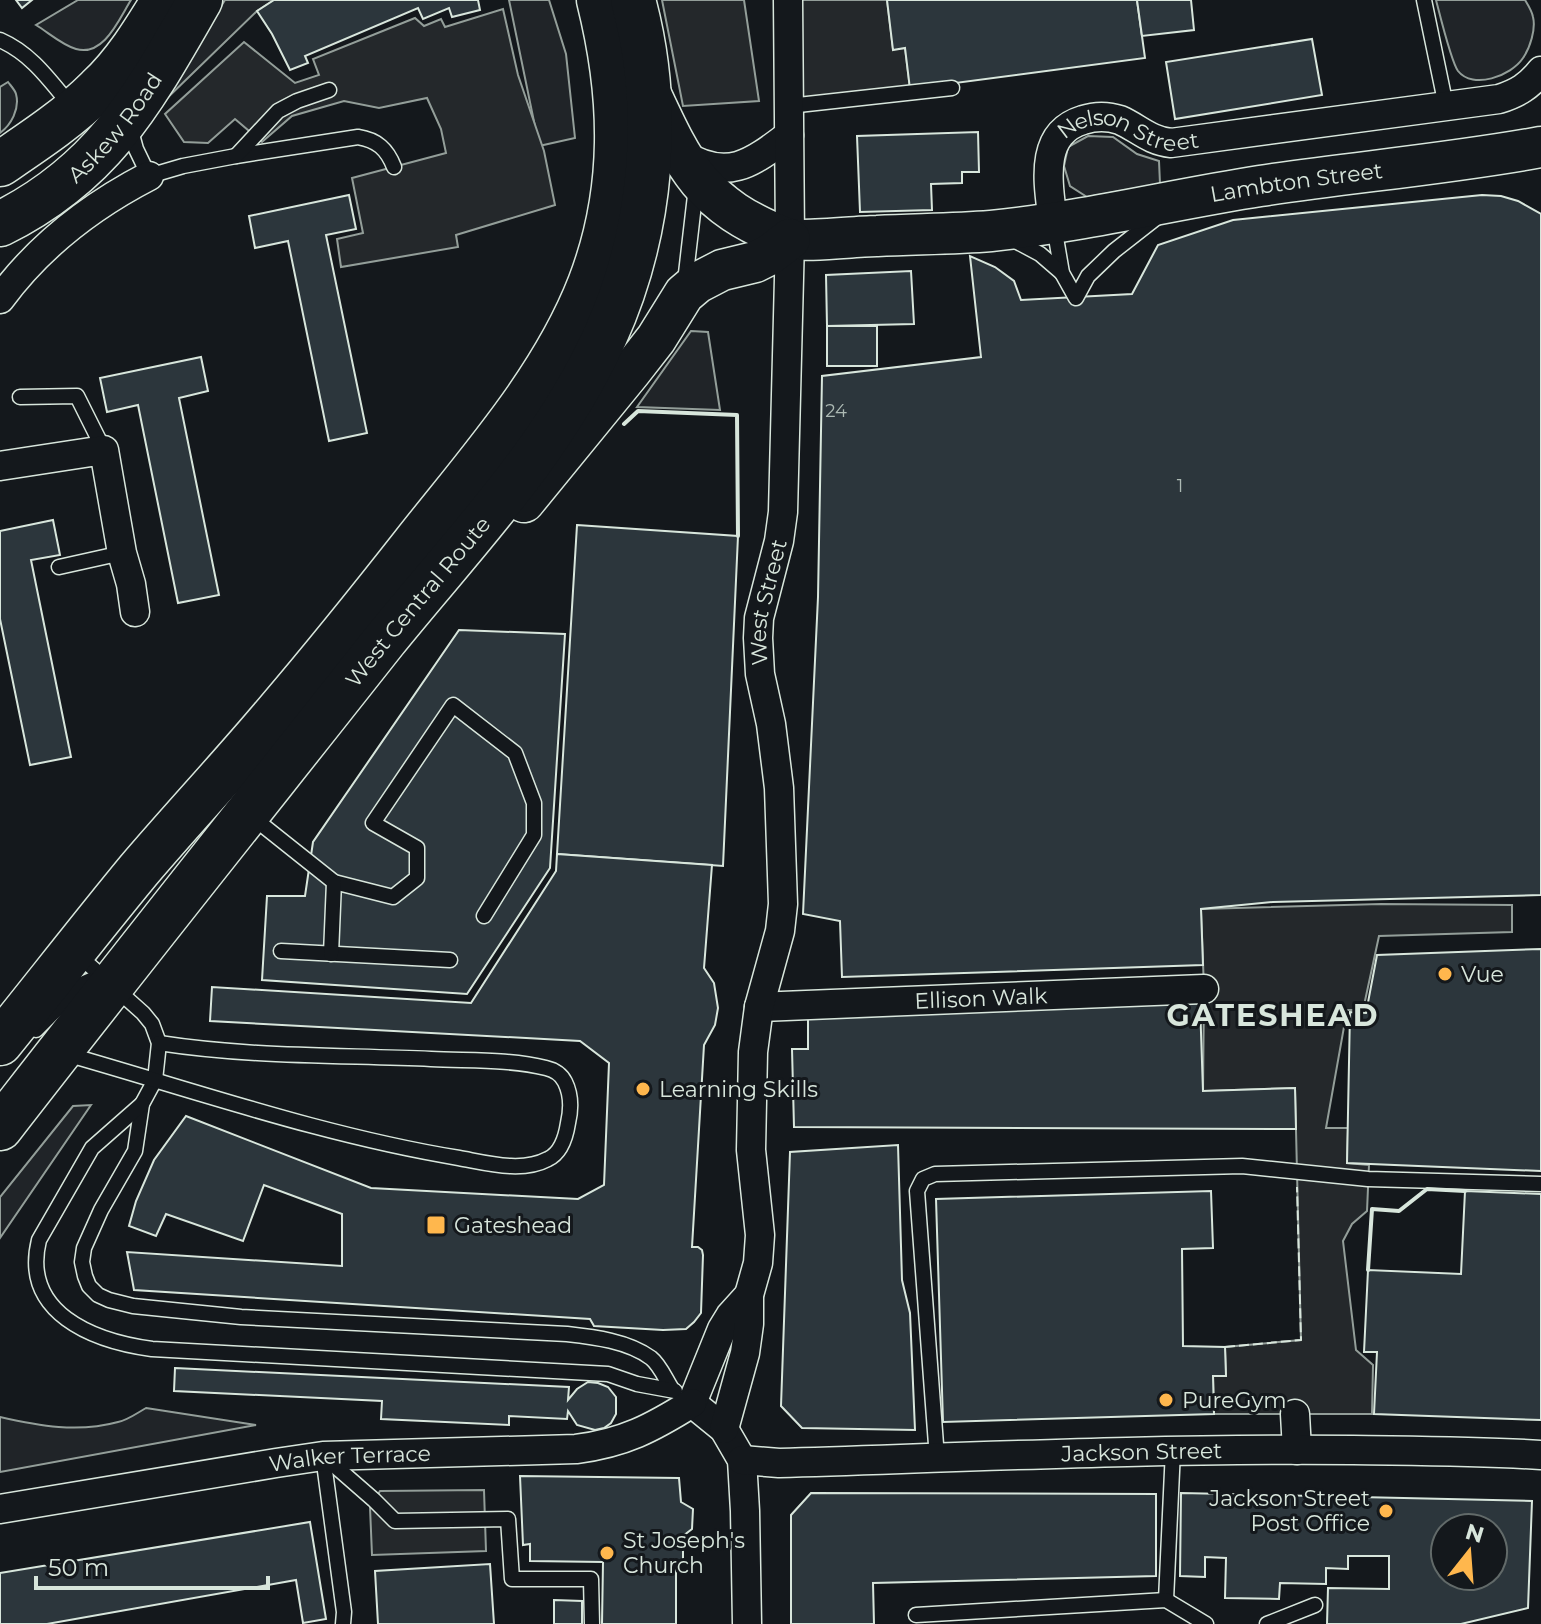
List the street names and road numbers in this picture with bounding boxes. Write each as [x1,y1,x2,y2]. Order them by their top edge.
street label: Askew Road [62,68,168,189]
street label: Nelson Street [1052,104,1200,158]
street label: Lambton Street [1208,157,1384,208]
street label: West Central Route [340,511,496,693]
street label: West Street [745,536,793,666]
street label: Ellison Walk [914,982,1049,1015]
street label: Jackson Street [1060,1437,1222,1468]
street label: Walker Terrace [267,1440,431,1478]

